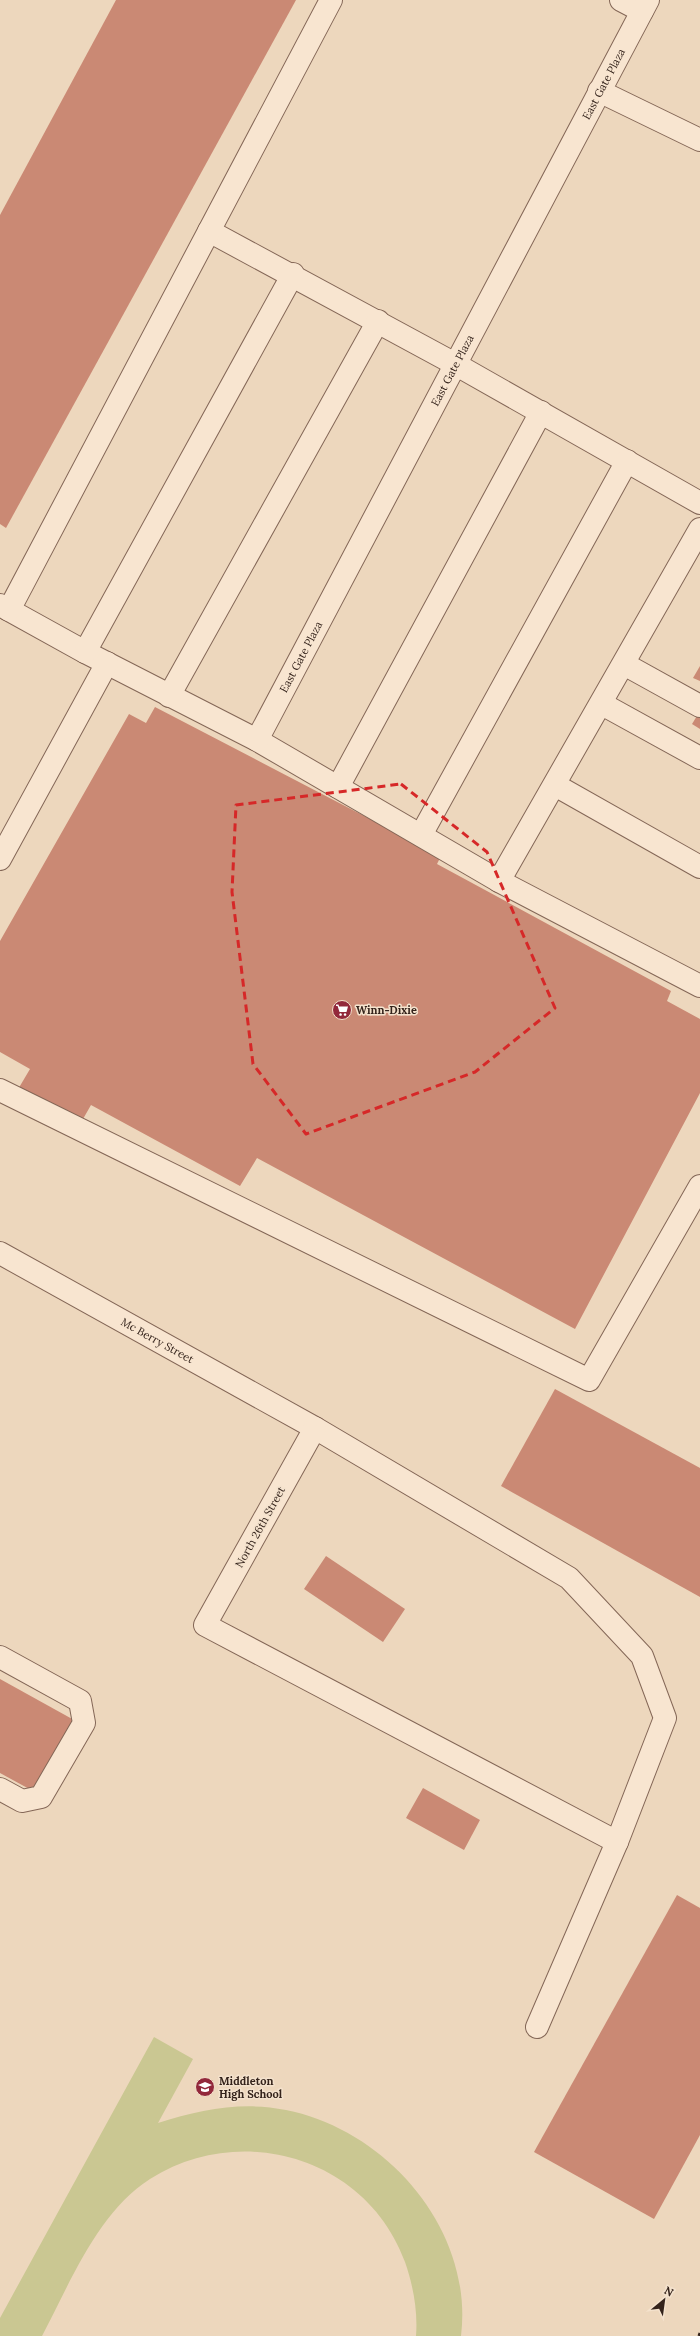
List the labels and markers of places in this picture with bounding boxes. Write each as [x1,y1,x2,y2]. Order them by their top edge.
supermarket icon: Winn-Dixie [331,999,353,1021]
place label: Winn-Dixie [356,1003,417,1017]
place label: Middleton High School [219,2074,283,2101]
school or university icon: Middleton High School [194,2076,216,2098]

